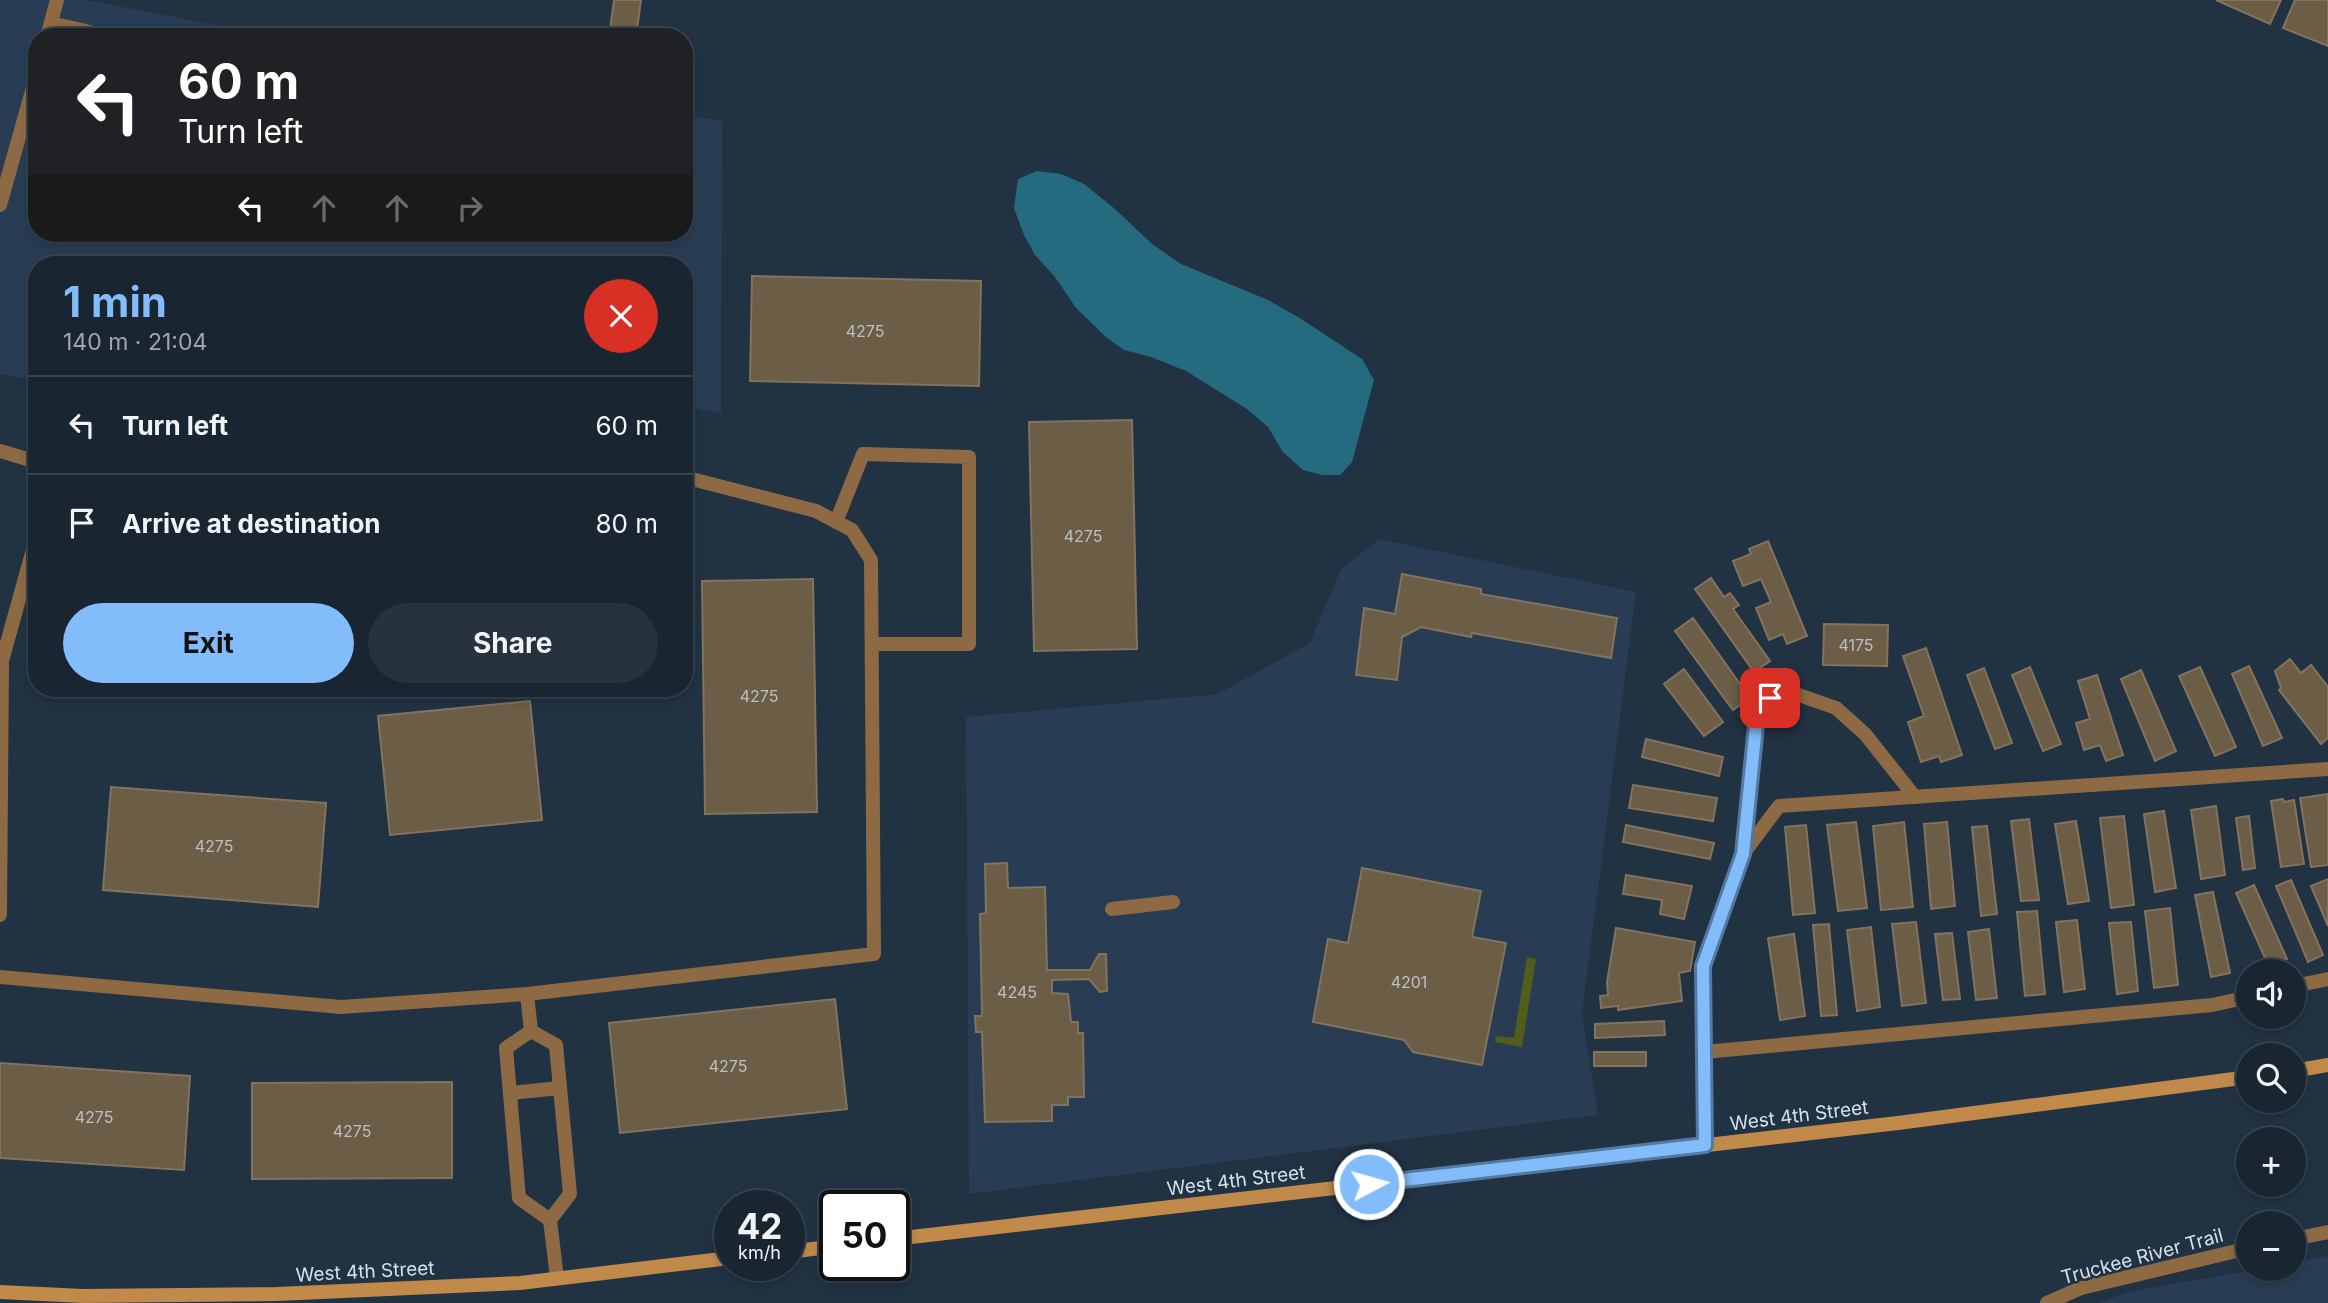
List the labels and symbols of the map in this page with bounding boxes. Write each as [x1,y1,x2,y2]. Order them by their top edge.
house number: 4275 [846,321,884,341]
house number: 4275 [1064,526,1102,546]
house number: 4175 [1838,635,1874,655]
pin [1740,668,1800,728]
house number: 4275 [740,686,778,706]
house number: 4275 [195,836,233,856]
house number: 4201 [1391,972,1427,992]
house number: 4245 [997,982,1037,1002]
house number: 4275 [709,1056,747,1076]
street label: West 4th Street [1729,1096,1869,1135]
house number: 4275 [75,1107,113,1127]
house number: 4275 [333,1121,371,1141]
position arrow [1332,1147,1406,1221]
street label: West 4th Street [1166,1161,1306,1200]
speed limit sign: 50 [819,1190,910,1281]
street label: Truckee River Trail [2059,1224,2226,1289]
street label: West 4th Street [295,1256,435,1287]

